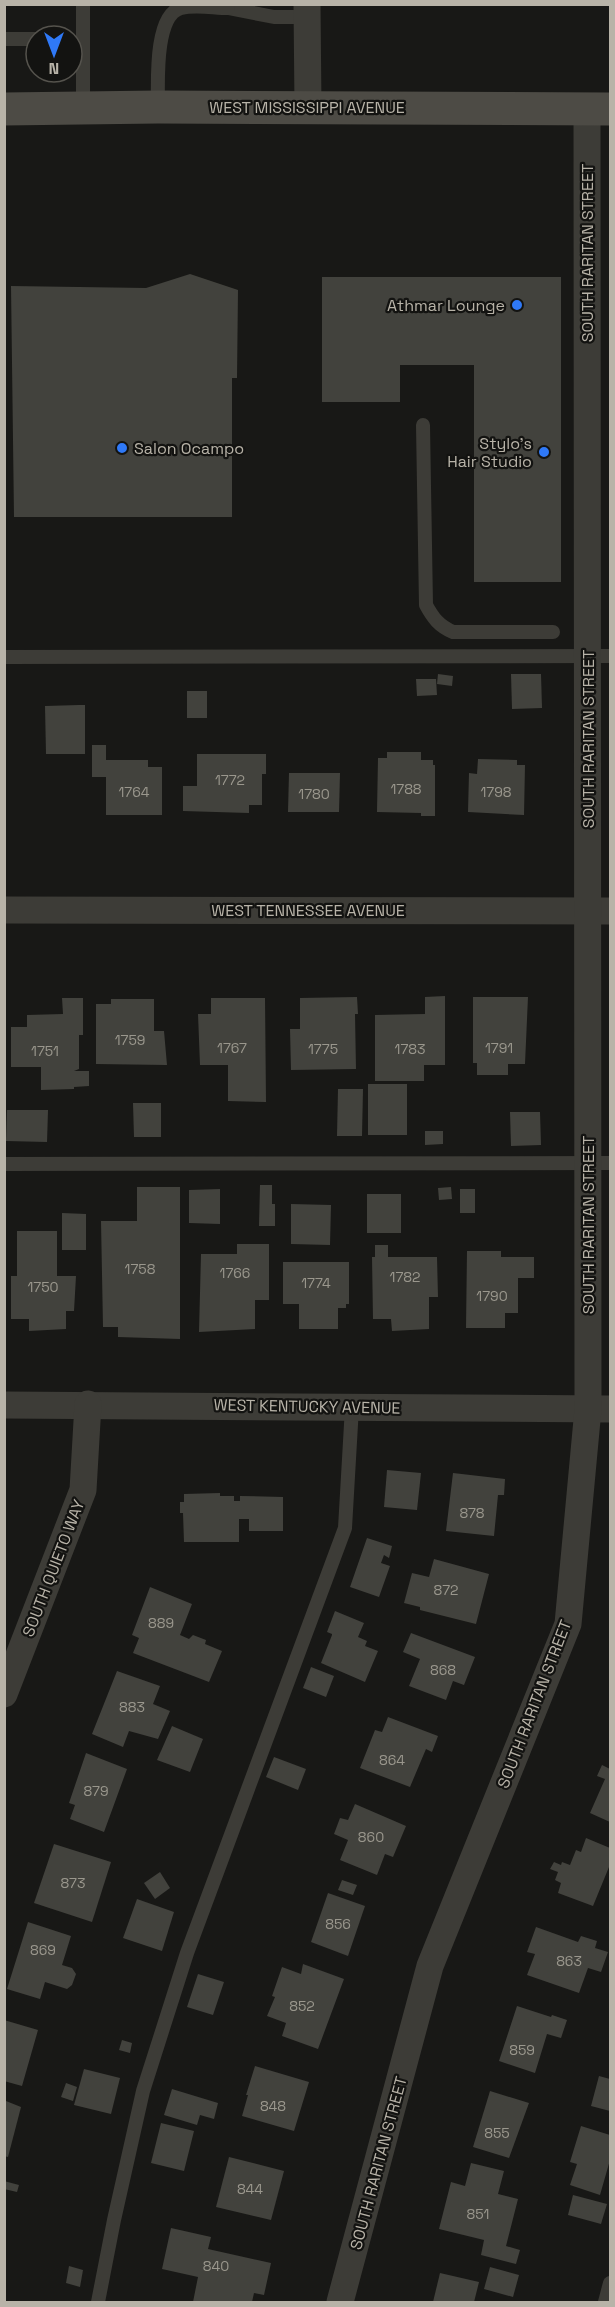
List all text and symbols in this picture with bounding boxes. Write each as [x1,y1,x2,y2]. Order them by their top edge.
north arrow [24,24,84,84]
text: N [49,58,59,79]
street label: WEST MISSISSIPPI AVENUE [209,97,405,118]
street label: SOUTH RARITAN STREET [577,164,598,342]
place label: Athmar Lounge [387,295,505,316]
marker: Athmar Lounge [510,298,524,312]
place label: Stylo's Hair Studio [447,433,532,472]
place label: Salon Ocampo [134,438,244,459]
marker: Salon Ocampo [115,441,129,455]
marker: Stylo's Hair Studio [537,445,551,459]
street label: SOUTH RARITAN STREET [578,650,599,828]
house number: 1772 [215,771,245,789]
house number: 1788 [390,780,422,798]
house number: 1764 [119,783,150,801]
house number: 1798 [480,783,512,801]
house number: 1780 [298,785,330,803]
street label: WEST TENNESSEE AVENUE [211,900,405,921]
house number: 1759 [115,1031,145,1049]
house number: 1767 [217,1039,247,1057]
house number: 1791 [485,1039,513,1057]
house number: 1775 [308,1040,338,1058]
house number: 1783 [395,1040,425,1058]
house number: 1751 [31,1042,59,1060]
street label: SOUTH RARITAN STREET [578,1136,599,1314]
house number: 1758 [125,1260,156,1278]
house number: 1766 [220,1264,250,1282]
house number: 1782 [390,1268,420,1286]
house number: 1774 [301,1274,331,1292]
house number: 1750 [27,1278,59,1296]
house number: 1790 [476,1287,508,1305]
street label: WEST KENTUCKY AVENUE [213,1394,401,1419]
street label: SOUTH QUIETO WAY [18,1496,89,1640]
house number: 878 [459,1504,485,1522]
house number: 872 [434,1581,458,1599]
house number: 889 [148,1614,174,1632]
street label: SOUTH RARITAN STREET [493,1617,576,1791]
house number: 868 [430,1661,456,1679]
house number: 883 [119,1698,145,1716]
house number: 864 [379,1751,405,1769]
house number: 879 [83,1782,109,1800]
house number: 860 [358,1828,384,1846]
house number: 873 [61,1874,85,1892]
house number: 856 [325,1915,351,1933]
house number: 869 [30,1941,56,1959]
house number: 863 [556,1952,582,1970]
house number: 852 [289,1997,315,2015]
house number: 859 [509,2041,535,2059]
street label: SOUTH RARITAN STREET [345,2074,412,2252]
house number: 848 [260,2097,286,2115]
house number: 855 [484,2124,510,2142]
house number: 844 [237,2180,263,2198]
house number: 851 [467,2205,489,2223]
house number: 840 [203,2257,229,2275]

